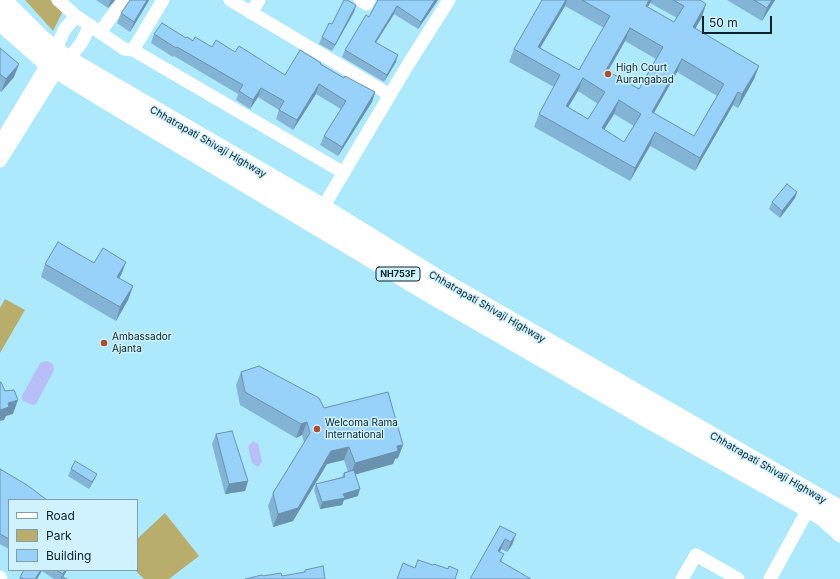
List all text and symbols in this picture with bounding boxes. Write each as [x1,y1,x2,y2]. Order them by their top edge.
scale bar [704,8,774,34]
text: 50 m [709,15,738,30]
place label: High Court Aurangabad [616,62,674,86]
marker: High Court Aurangabad [603,69,613,79]
street label: Chhatrapati Shivaji Highway [148,104,268,180]
road number: NH753F [376,267,420,281]
street label: Chhatrapati Shivaji Highway [427,269,547,345]
place label: Ambassador Ajanta [112,331,172,354]
marker: Ambassador Ajanta [99,338,109,348]
place label: Welcoma Rama International [325,417,398,440]
marker: Welcoma Rama International [312,424,322,434]
street label: Chhatrapati Shivaji Highway [708,430,828,506]
legend [8,499,138,571]
text: Road [46,508,75,523]
text: Park [46,528,72,543]
text: Building [46,548,91,563]

